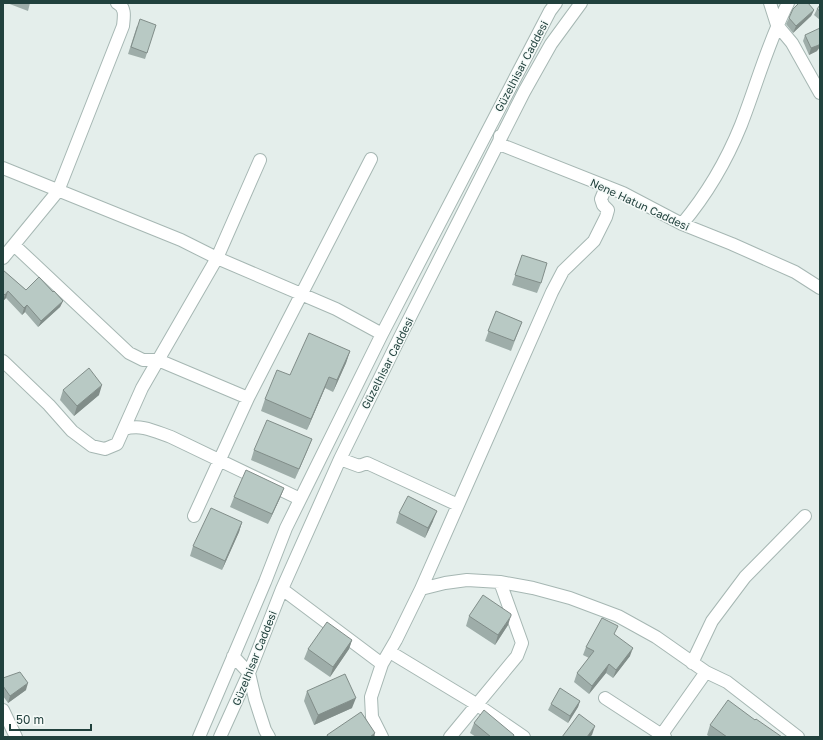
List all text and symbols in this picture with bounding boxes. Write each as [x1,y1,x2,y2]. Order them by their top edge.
street label: Güzelhisar Caddesi [492,18,550,114]
street label: Nene Hatun Caddesi [588,175,692,233]
street label: Güzelhisar Caddesi [358,315,416,411]
street label: Güzelhisar Caddesi [229,609,279,707]
scale bar [10,706,91,732]
text: 50 m [16,712,44,727]

